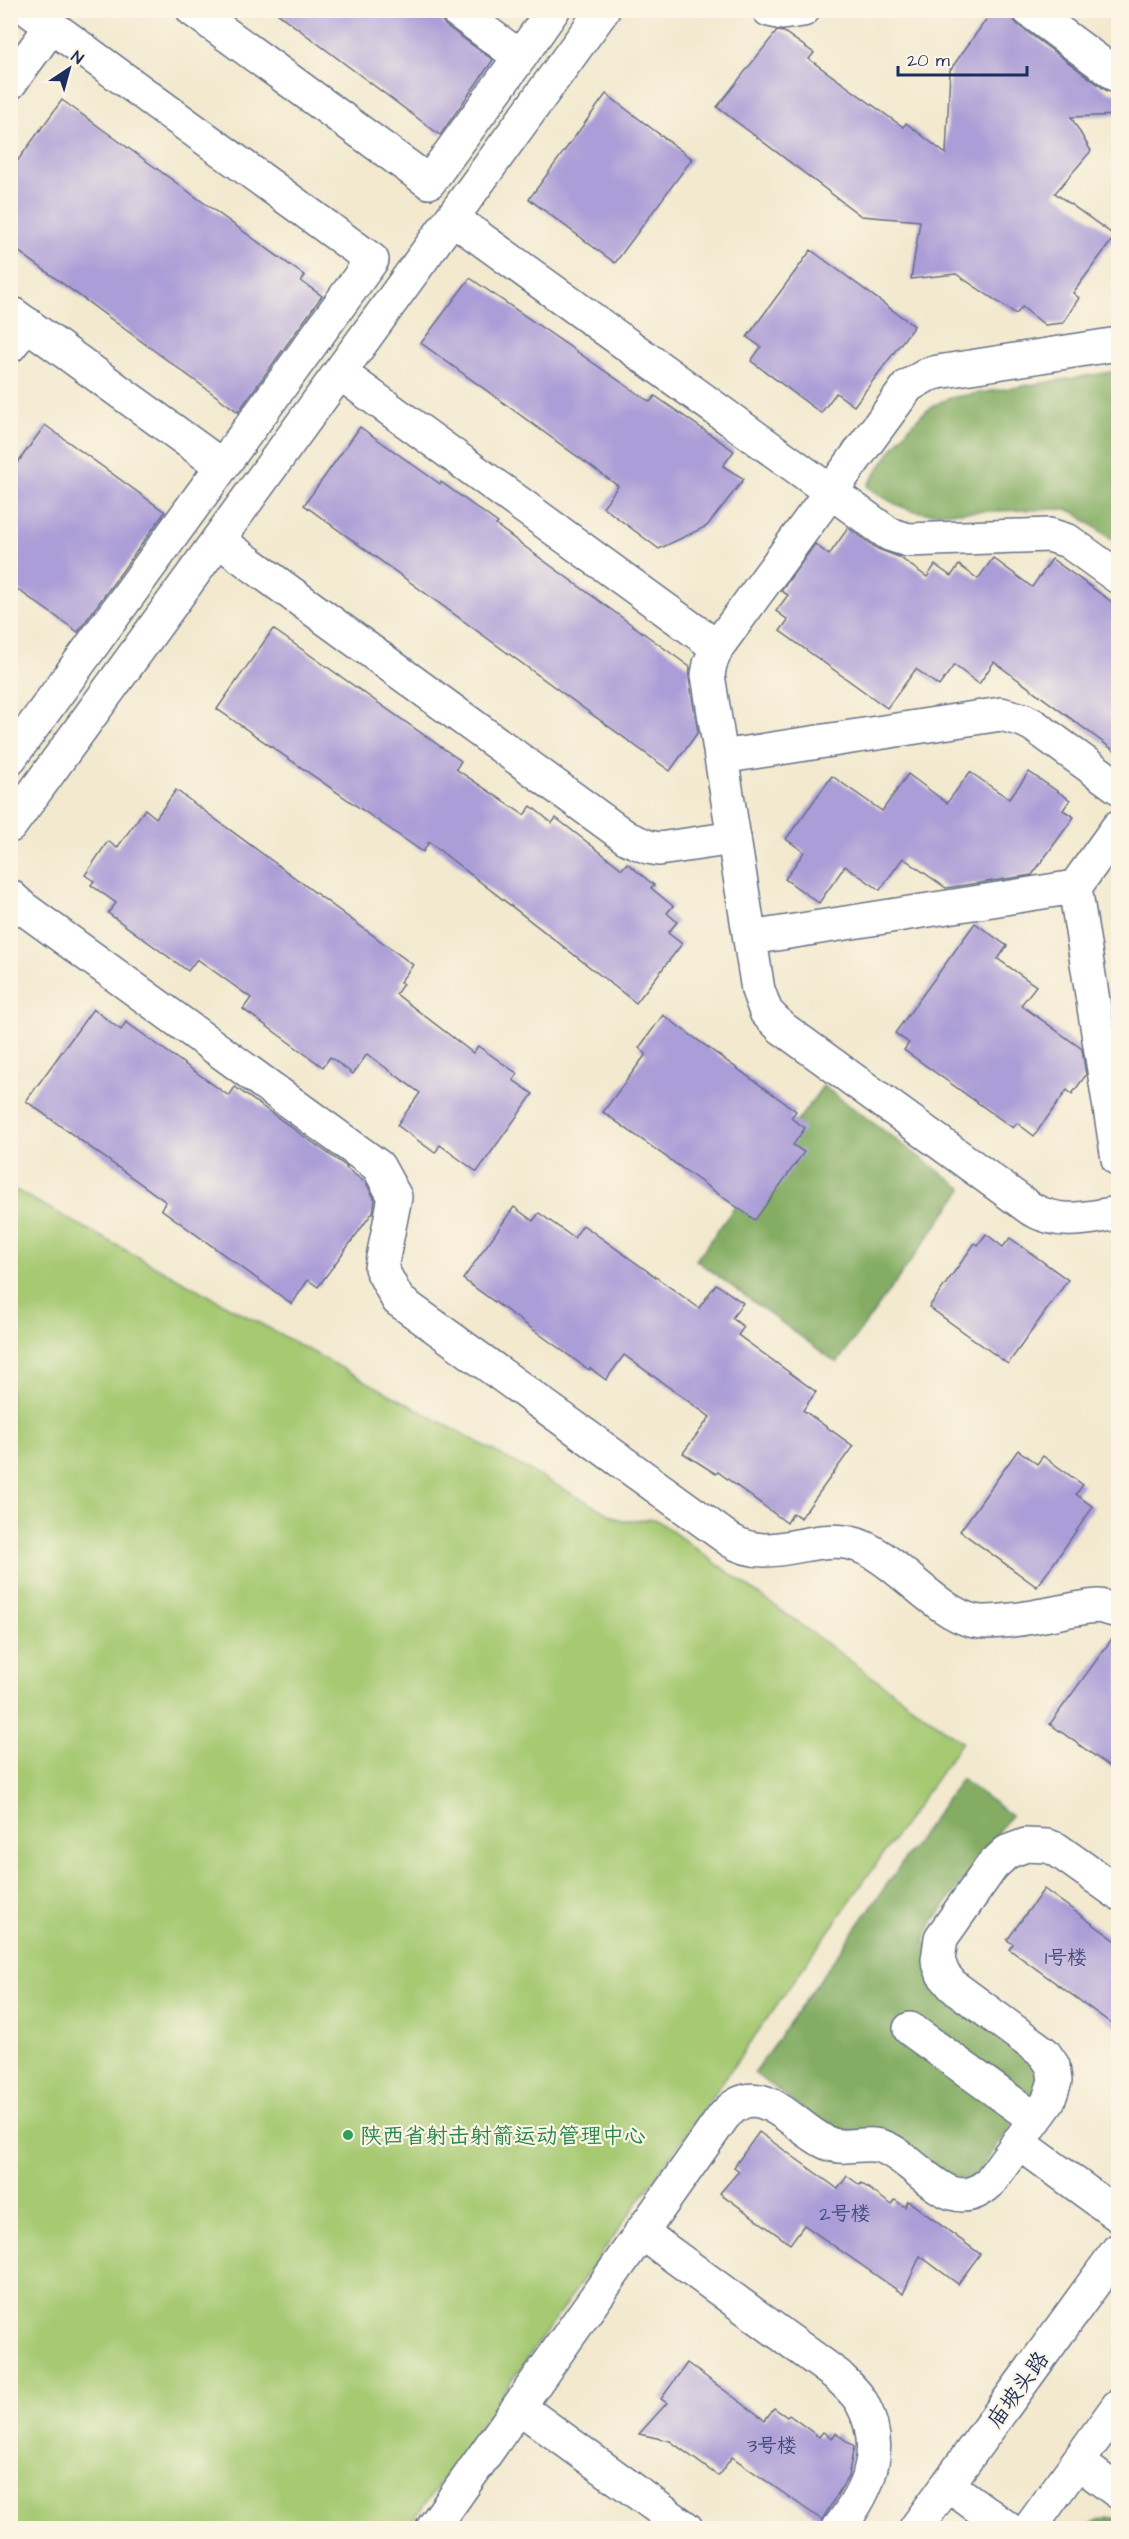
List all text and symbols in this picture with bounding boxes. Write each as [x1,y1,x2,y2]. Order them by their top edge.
north arrow [39,39,99,99]
scale bar [898,39,1027,77]
text: N [67,46,88,70]
text: 20 m [907,48,950,73]
house number: 1号楼 [1045,1944,1087,1972]
place label: 陕西省射击射箭运动管理中心 [360,2121,646,2152]
marker: 陕西省射击射箭运动管理中心 [341,2128,355,2142]
house number: 2号楼 [819,2200,871,2228]
street label: 庙坡头路 [980,2345,1057,2435]
house number: 3号楼 [747,2432,797,2460]

